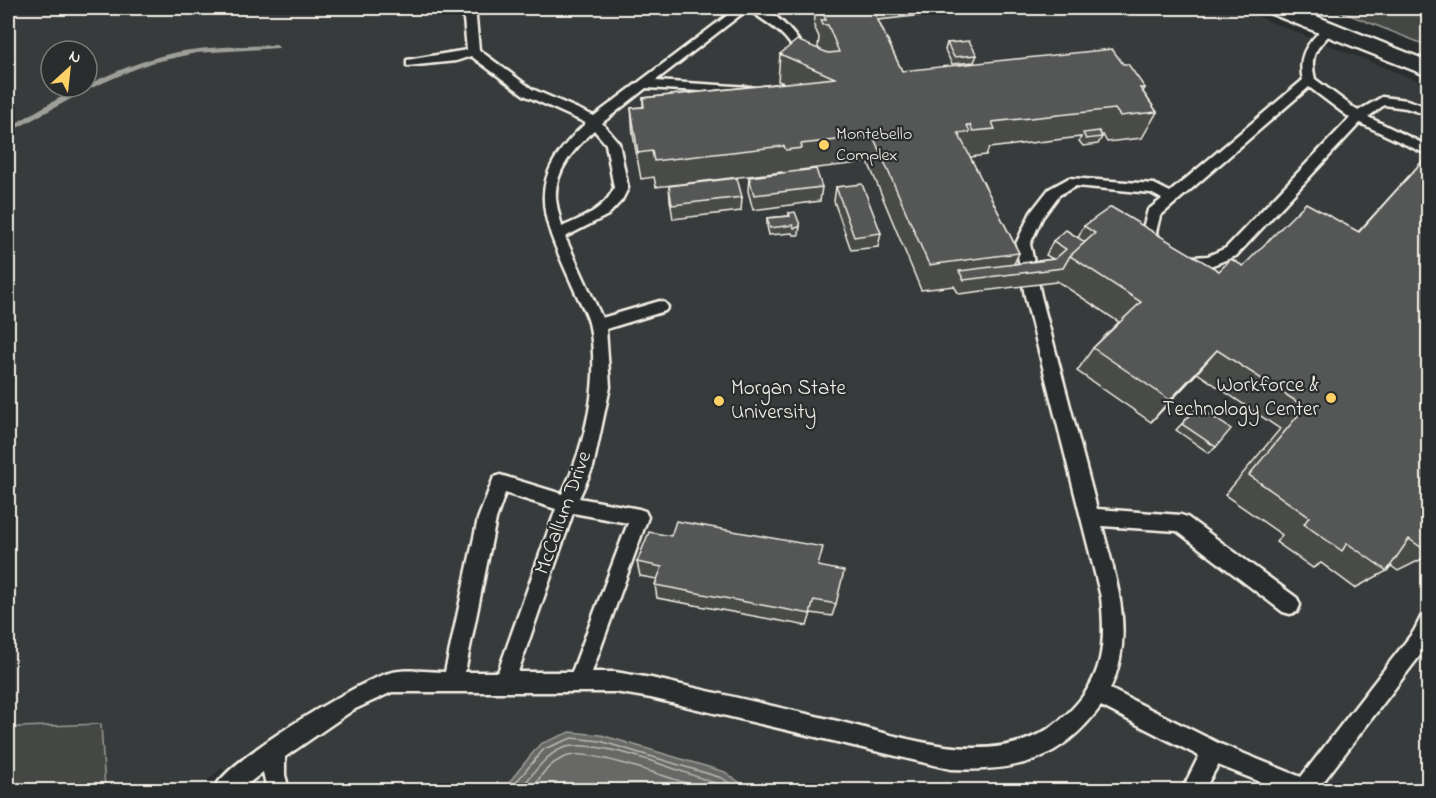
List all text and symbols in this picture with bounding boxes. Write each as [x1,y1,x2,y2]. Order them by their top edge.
north arrow [39,39,99,99]
text: N [65,44,85,71]
place label: Montebello Complex [836,122,912,169]
marker: Montebello Complex [817,138,831,152]
place label: Workforce & Technology Center [1163,371,1319,427]
place label: Morgan State University [731,374,847,430]
marker: Workforce & Technology Center [1324,391,1338,405]
marker: Morgan State University [712,394,726,408]
street label: McCallum Drive [528,447,600,579]

